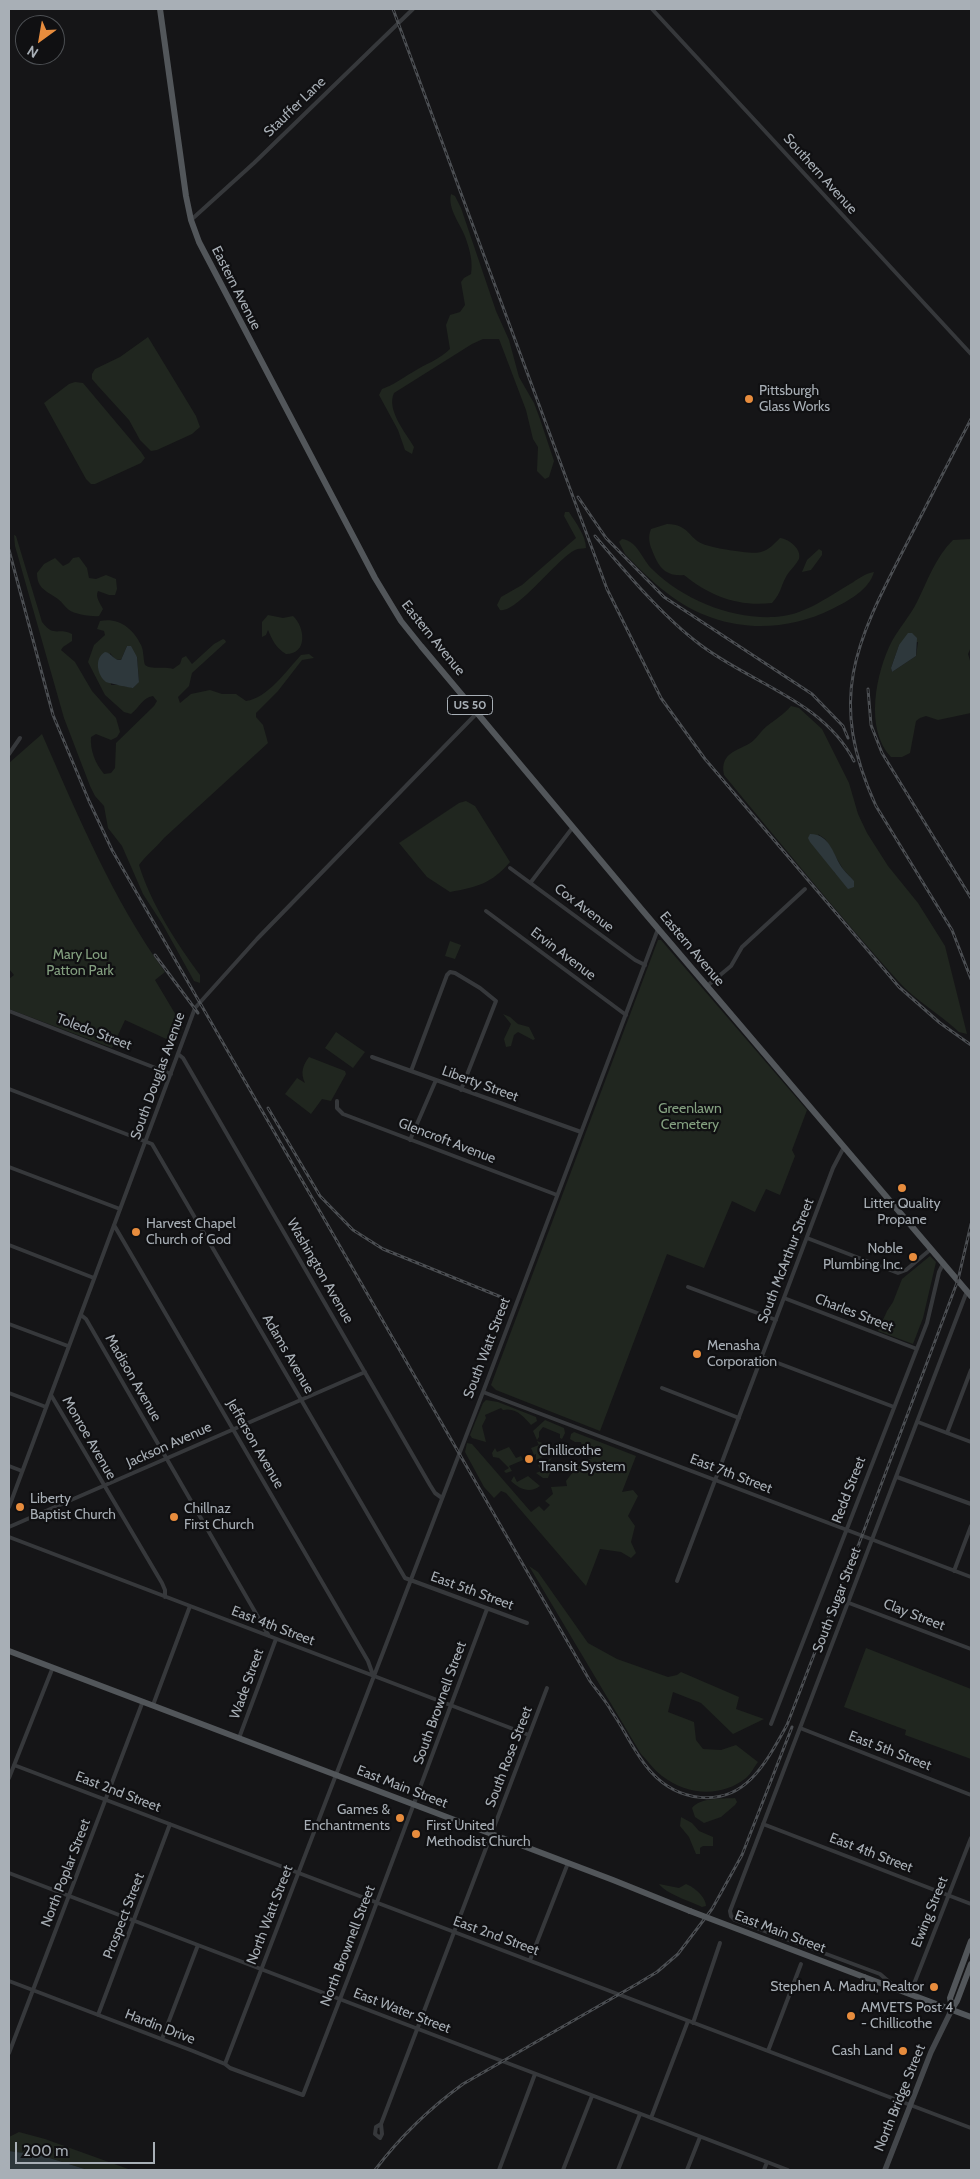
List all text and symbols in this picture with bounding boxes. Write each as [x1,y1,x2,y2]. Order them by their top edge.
north arrow [15,15,65,65]
text: N [24,42,42,62]
street label: Stauffer Lane [261,73,329,141]
street label: Southern Avenue [779,130,861,218]
street label: Eastern Avenue [208,243,264,333]
place label: Pittsburgh Glass Works [759,383,830,416]
marker: Pittsburgh Glass Works [743,393,755,405]
street label: Eastern Avenue [398,597,468,679]
road number: US 50 [448,696,492,714]
street label: Cox Avenue [551,880,617,936]
street label: Eastern Avenue [656,908,728,990]
street label: Ervin Avenue [527,924,599,984]
park label: Mary Lou Patton Park [46,947,114,980]
street label: Toledo Street [54,1010,134,1054]
street label: South Douglas Avenue [127,1010,189,1142]
street label: Liberty Street [439,1062,521,1106]
park label: Greenlawn Cemetery [658,1101,722,1134]
street label: Glencroft Avenue [396,1115,498,1167]
marker: Litter Quality Propane [896,1182,908,1194]
street label: South McArthur Street [754,1196,818,1326]
place label: Litter Quality Propane [864,1196,940,1228]
place label: Harvest Chapel Church of God [146,1216,236,1248]
street label: Washington Avenue [283,1216,357,1326]
marker: Harvest Chapel Church of God [130,1226,142,1238]
place label: Noble Plumbing Inc. [823,1241,903,1274]
marker: Noble Plumbing Inc. [907,1251,919,1263]
street label: Charles Street [812,1290,896,1336]
street label: South Watt Street [460,1295,514,1401]
street label: Adams Avenue [259,1311,317,1397]
street label: Madison Avenue [101,1332,165,1424]
place label: Menasha Corporation [707,1338,777,1370]
marker: Menasha Corporation [691,1348,703,1360]
street label: Monroe Avenue [58,1393,120,1483]
street label: Jefferson Avenue [223,1396,287,1492]
street label: Jackson Avenue [124,1419,214,1471]
place label: Chillicothe Transit System [539,1443,626,1475]
street label: East 7th Street [688,1451,774,1497]
marker: Chillicothe Transit System [523,1453,535,1465]
street label: Redd Street [829,1454,869,1526]
place label: Liberty Baptist Church [30,1491,116,1524]
marker: Liberty Baptist Church [14,1501,26,1513]
place label: Chillnaz First Church [184,1501,254,1534]
marker: Chillnaz First Church [168,1511,180,1523]
street label: South Sugar Street [809,1545,865,1655]
street label: East 5th Street [428,1568,516,1614]
street label: Clay Street [881,1596,947,1634]
street label: East 4th Street [229,1602,317,1650]
street label: South Brownell Street [410,1639,470,1767]
street label: Wade Street [227,1647,267,1721]
street label: South Rose Street [482,1704,536,1810]
street label: East 5th Street [846,1728,934,1774]
street label: East Main Street [354,1762,450,1812]
street label: East 2nd Street [73,1768,163,1816]
place label: Games & Enchantments [304,1802,390,1834]
marker: Games & Enchantments [394,1812,406,1824]
street label: North Poplar Street [38,1817,94,1929]
place label: First United Methodist Church [426,1818,531,1850]
marker: First United Methodist Church [410,1828,422,1840]
street label: East 4th Street [827,1829,915,1877]
street label: North Watt Street [243,1863,297,1967]
street label: Prospect Street [100,1871,148,1961]
street label: Ewing Street [908,1874,952,1950]
street label: North Brownell Street [317,1883,379,2009]
street label: East Main Street [732,1907,828,1957]
street label: East 2nd Street [451,1913,541,1959]
place label: Stephen A. Madru, Realtor [770,1979,924,1995]
marker: Stephen A. Madru, Realtor [928,1981,940,1993]
street label: East Water Street [351,1985,453,2037]
place label: AMVETS Post 4 - Chillicothe [861,2000,953,2032]
street label: Hardin Drive [123,2006,197,2048]
marker: AMVETS Post 4 - Chillicothe [845,2010,857,2022]
street label: North Bridge Street [871,2042,929,2154]
place label: Cash Land [832,2043,893,2059]
marker: Cash Land [897,2045,909,2057]
scale bar [18,2132,158,2164]
text: 200 m [23,2142,68,2160]

